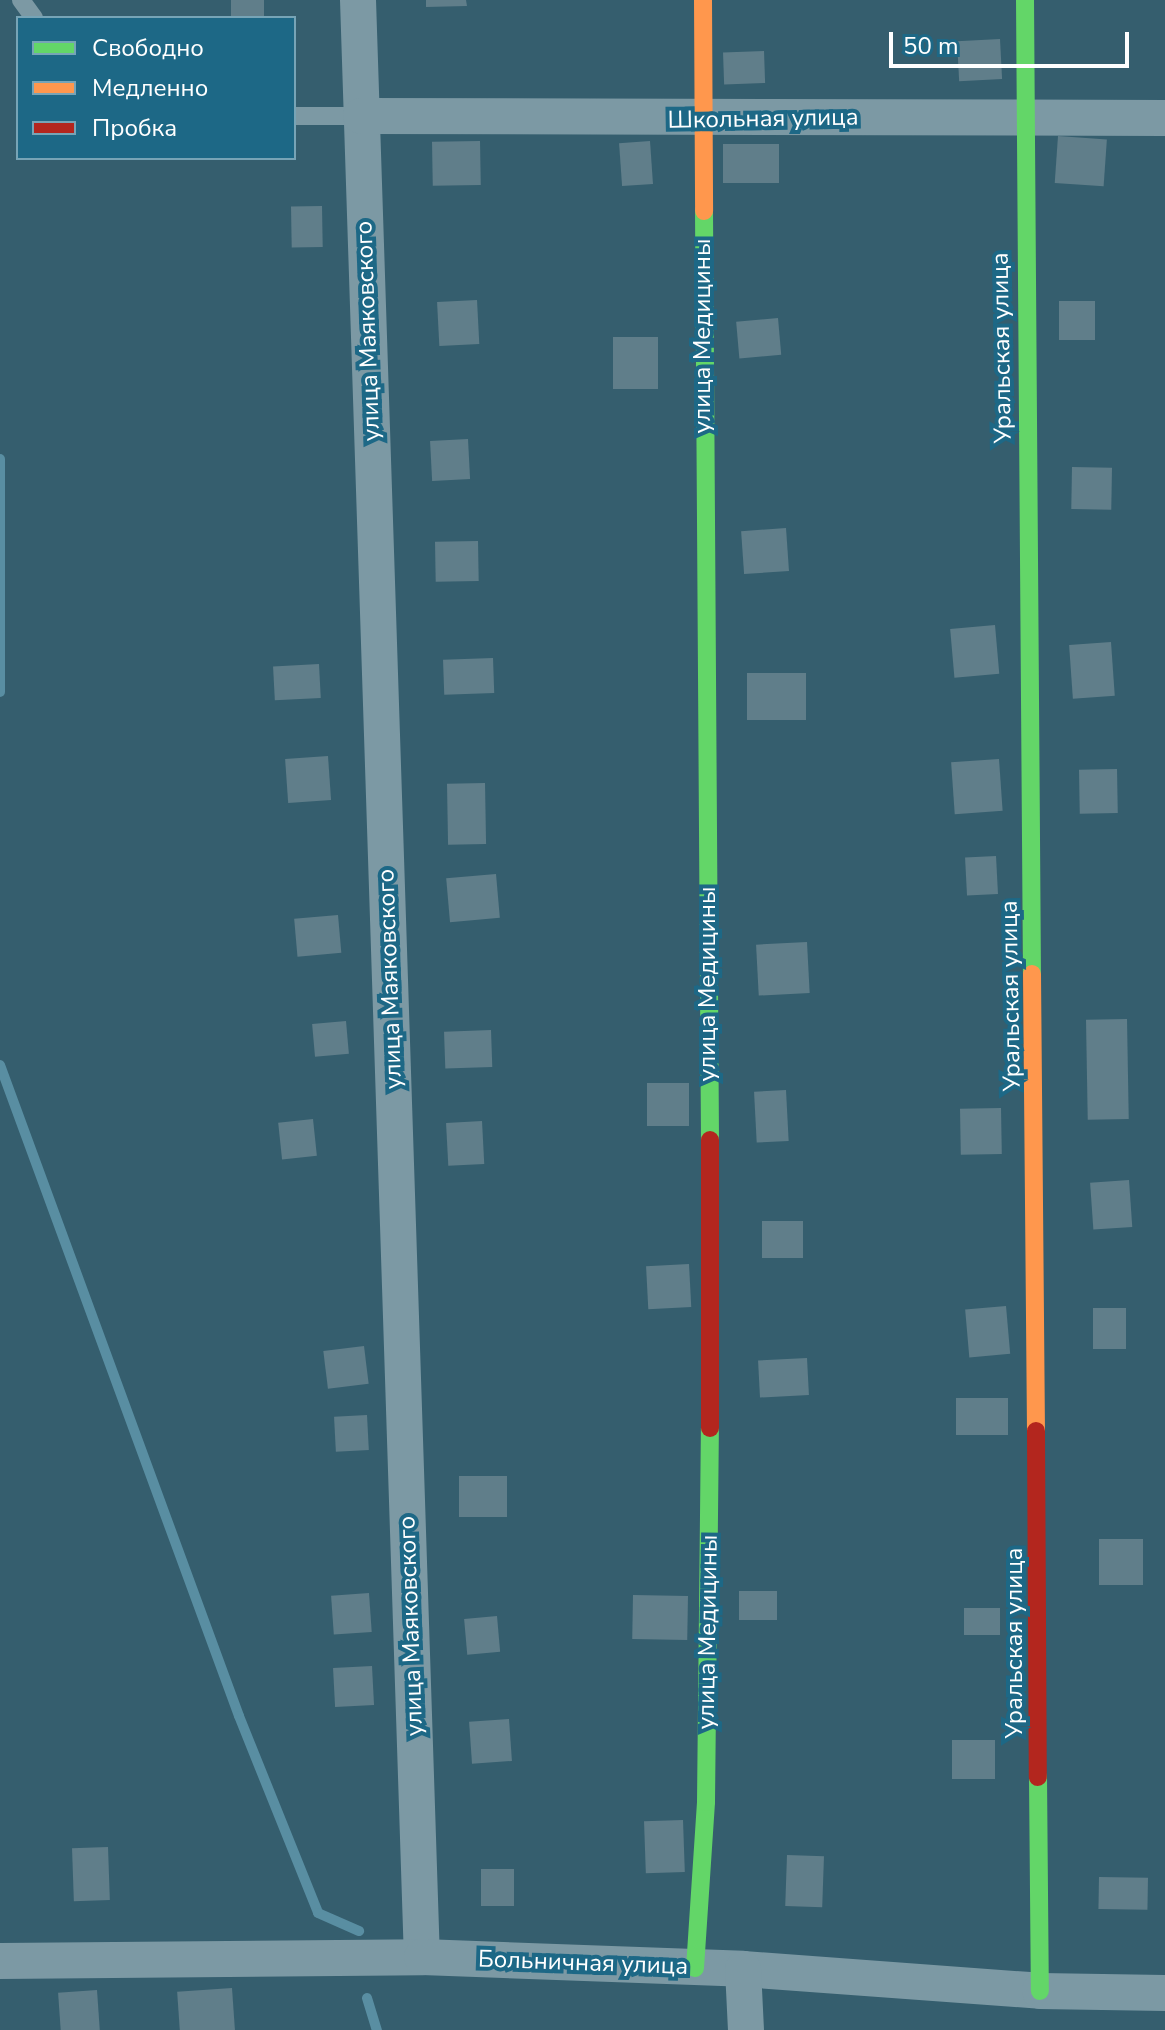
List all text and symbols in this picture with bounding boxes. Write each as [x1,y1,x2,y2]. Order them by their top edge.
legend [16,16,296,160]
scale bar [893,16,1133,66]
text: 50 m [903,30,959,62]
text: Свободно [92,32,204,64]
text: Медленно [92,72,208,104]
street label: Школьная улица [667,103,859,135]
text: Пробка [92,112,177,144]
street label: улица Маяковского [350,220,386,442]
street label: улица Медицины [689,239,717,433]
street label: Уральская улица [986,252,1018,444]
street label: улица Маяковского [372,868,408,1090]
street label: улица Медицины [694,887,722,1081]
street label: Уральская улица [995,900,1027,1092]
street label: улица Маяковского [393,1515,429,1737]
street label: улица Медицины [692,1534,724,1730]
street label: Уральская улица [1001,1547,1029,1739]
street label: Больничная улица [477,1945,689,1981]

